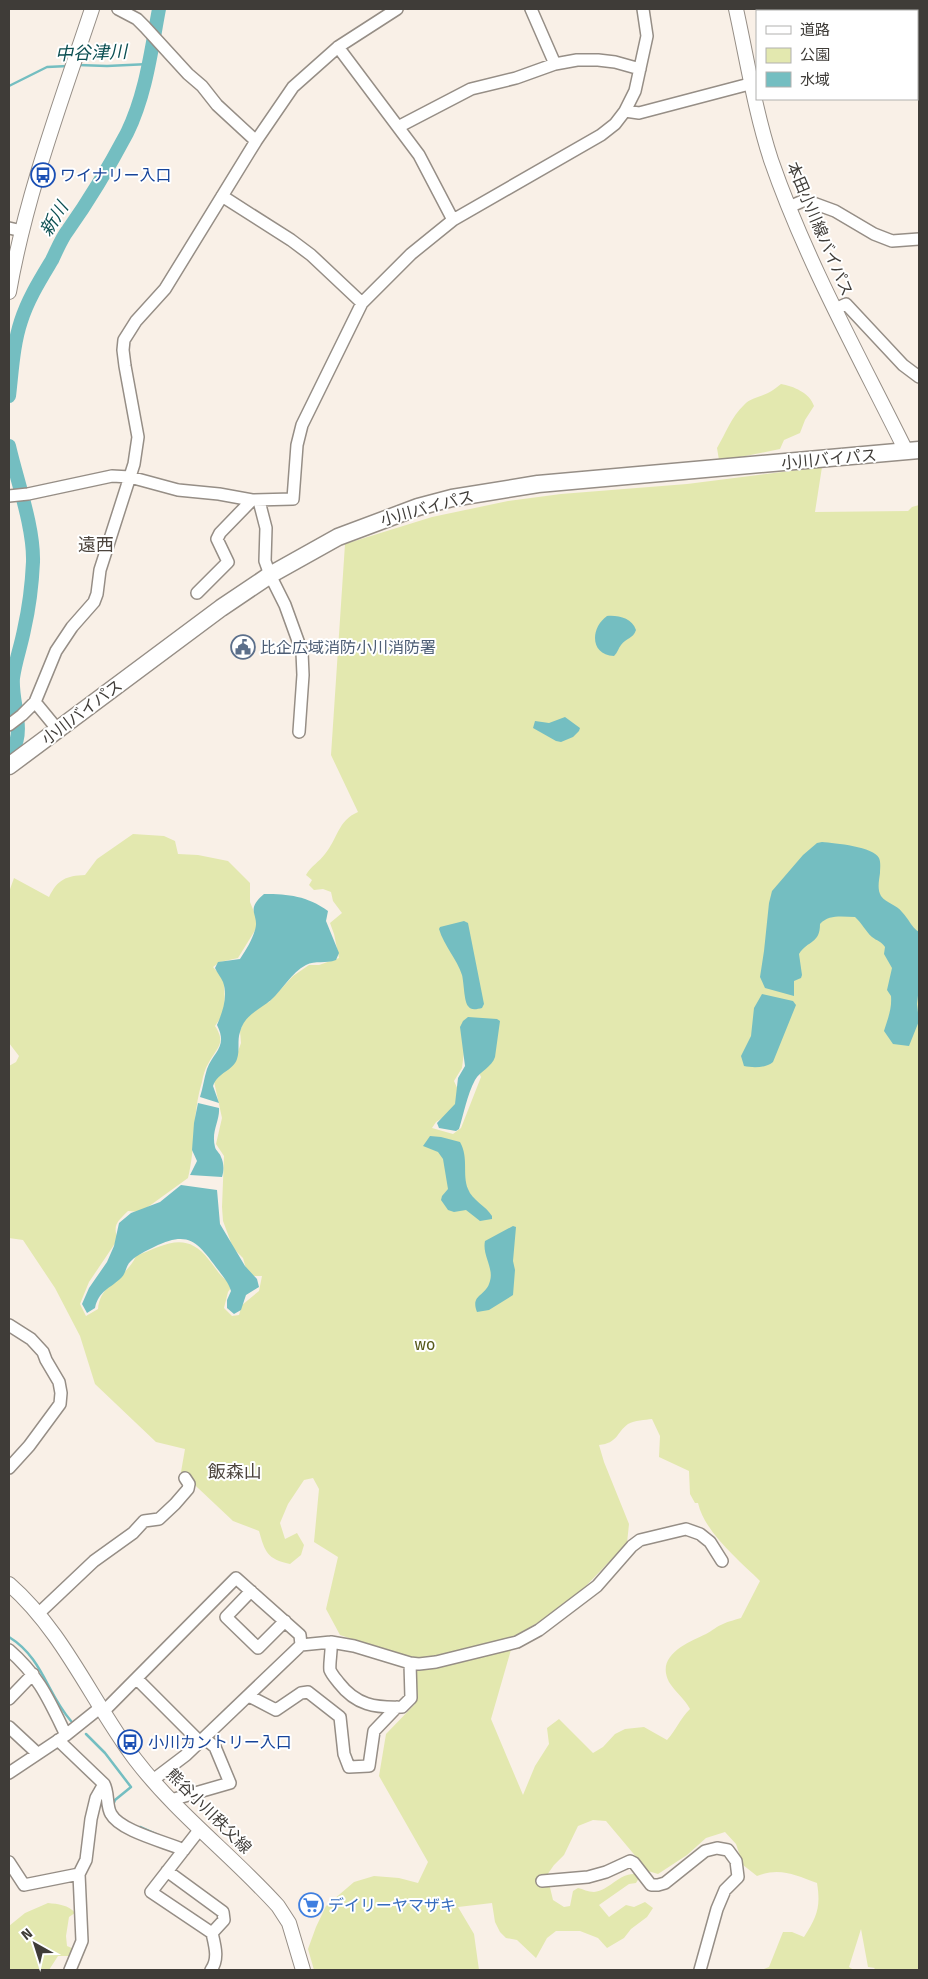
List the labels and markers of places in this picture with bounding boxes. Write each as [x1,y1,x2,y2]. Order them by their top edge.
bus stop icon: ワイナリー入口 [30,162,56,188]
place label: ワイナリー入口 [60,166,172,185]
public building icon: 比企広域消防小川消防署 [230,634,256,660]
place label: 比企広域消防小川消防署 [260,638,436,657]
bus stop icon: 小川カントリー入口 [117,1729,143,1755]
place label: 小川カントリー入口 [148,1733,292,1752]
supermarket icon: デイリーヤマザキ [298,1892,324,1918]
place label: デイリーヤマザキ [328,1896,456,1915]

